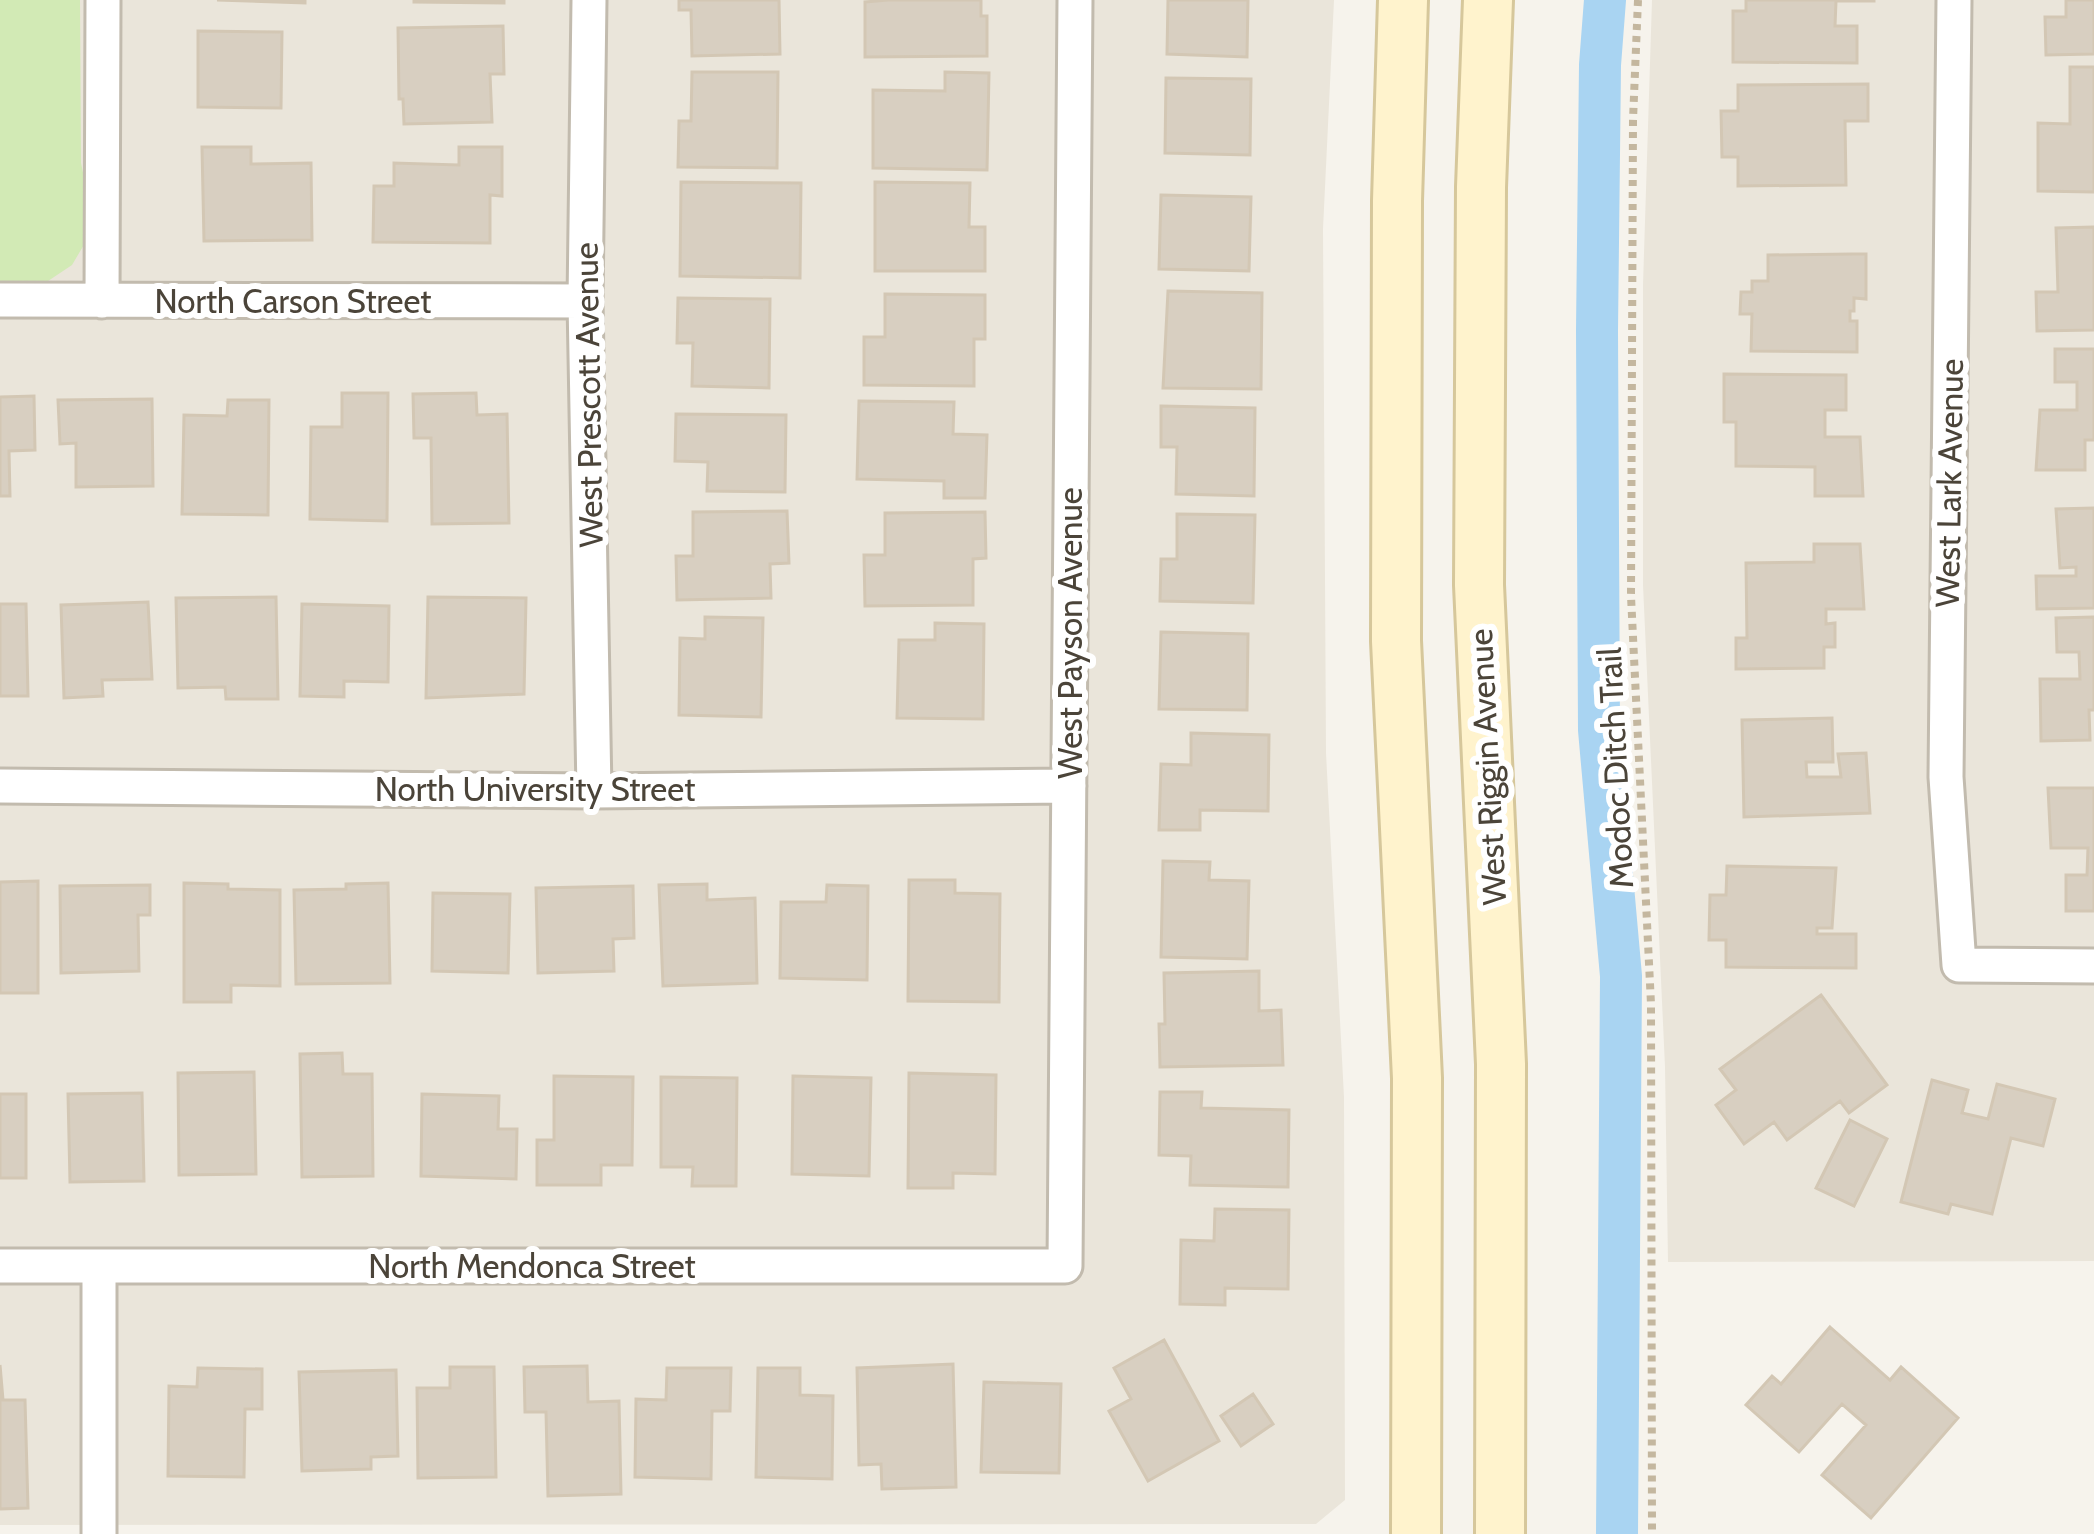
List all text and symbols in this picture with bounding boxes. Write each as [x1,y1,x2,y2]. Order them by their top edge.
street label: West Prescott Avenue [565,242,611,548]
street label: North Carson Street [155,281,431,321]
street label: West Lark Avenue [1927,358,1971,608]
street label: West Payson Avenue [1050,487,1090,779]
street label: West Riggin Avenue [1460,628,1514,906]
street label: Modoc Ditch Trail [1589,646,1641,889]
street label: North University Street [375,769,695,809]
street label: North Mendonca Street [368,1246,696,1286]

